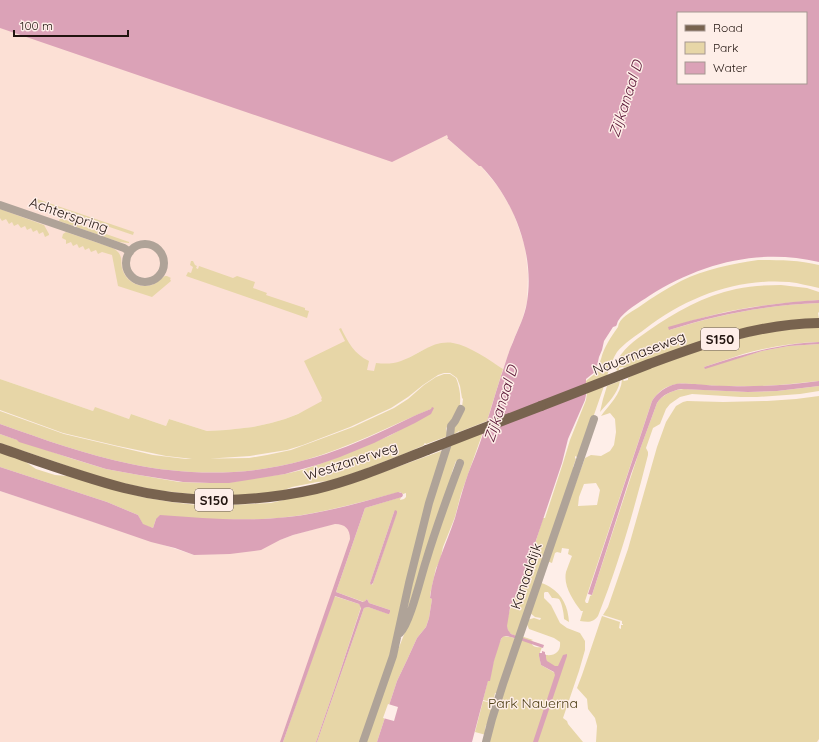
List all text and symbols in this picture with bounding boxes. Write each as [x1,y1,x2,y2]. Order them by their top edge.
scale bar [14,12,128,38]
legend [677,12,807,84]
text: 100 m [20,18,53,33]
text: Road [713,20,743,35]
text: Park [713,40,738,55]
water label: Zijkanaal D [604,57,647,139]
text: Water [713,60,748,75]
street label: Achterspring [27,193,111,237]
street label: Nauernaseweg [590,327,688,379]
road number: S150 [701,328,739,350]
water label: Zijkanaal D [479,362,522,444]
street label: Westzanerweg [302,437,400,485]
road number: S150 [195,489,233,511]
street label: Kanaaldijk [506,540,546,612]
park label: Park Nauerna [488,694,578,712]

